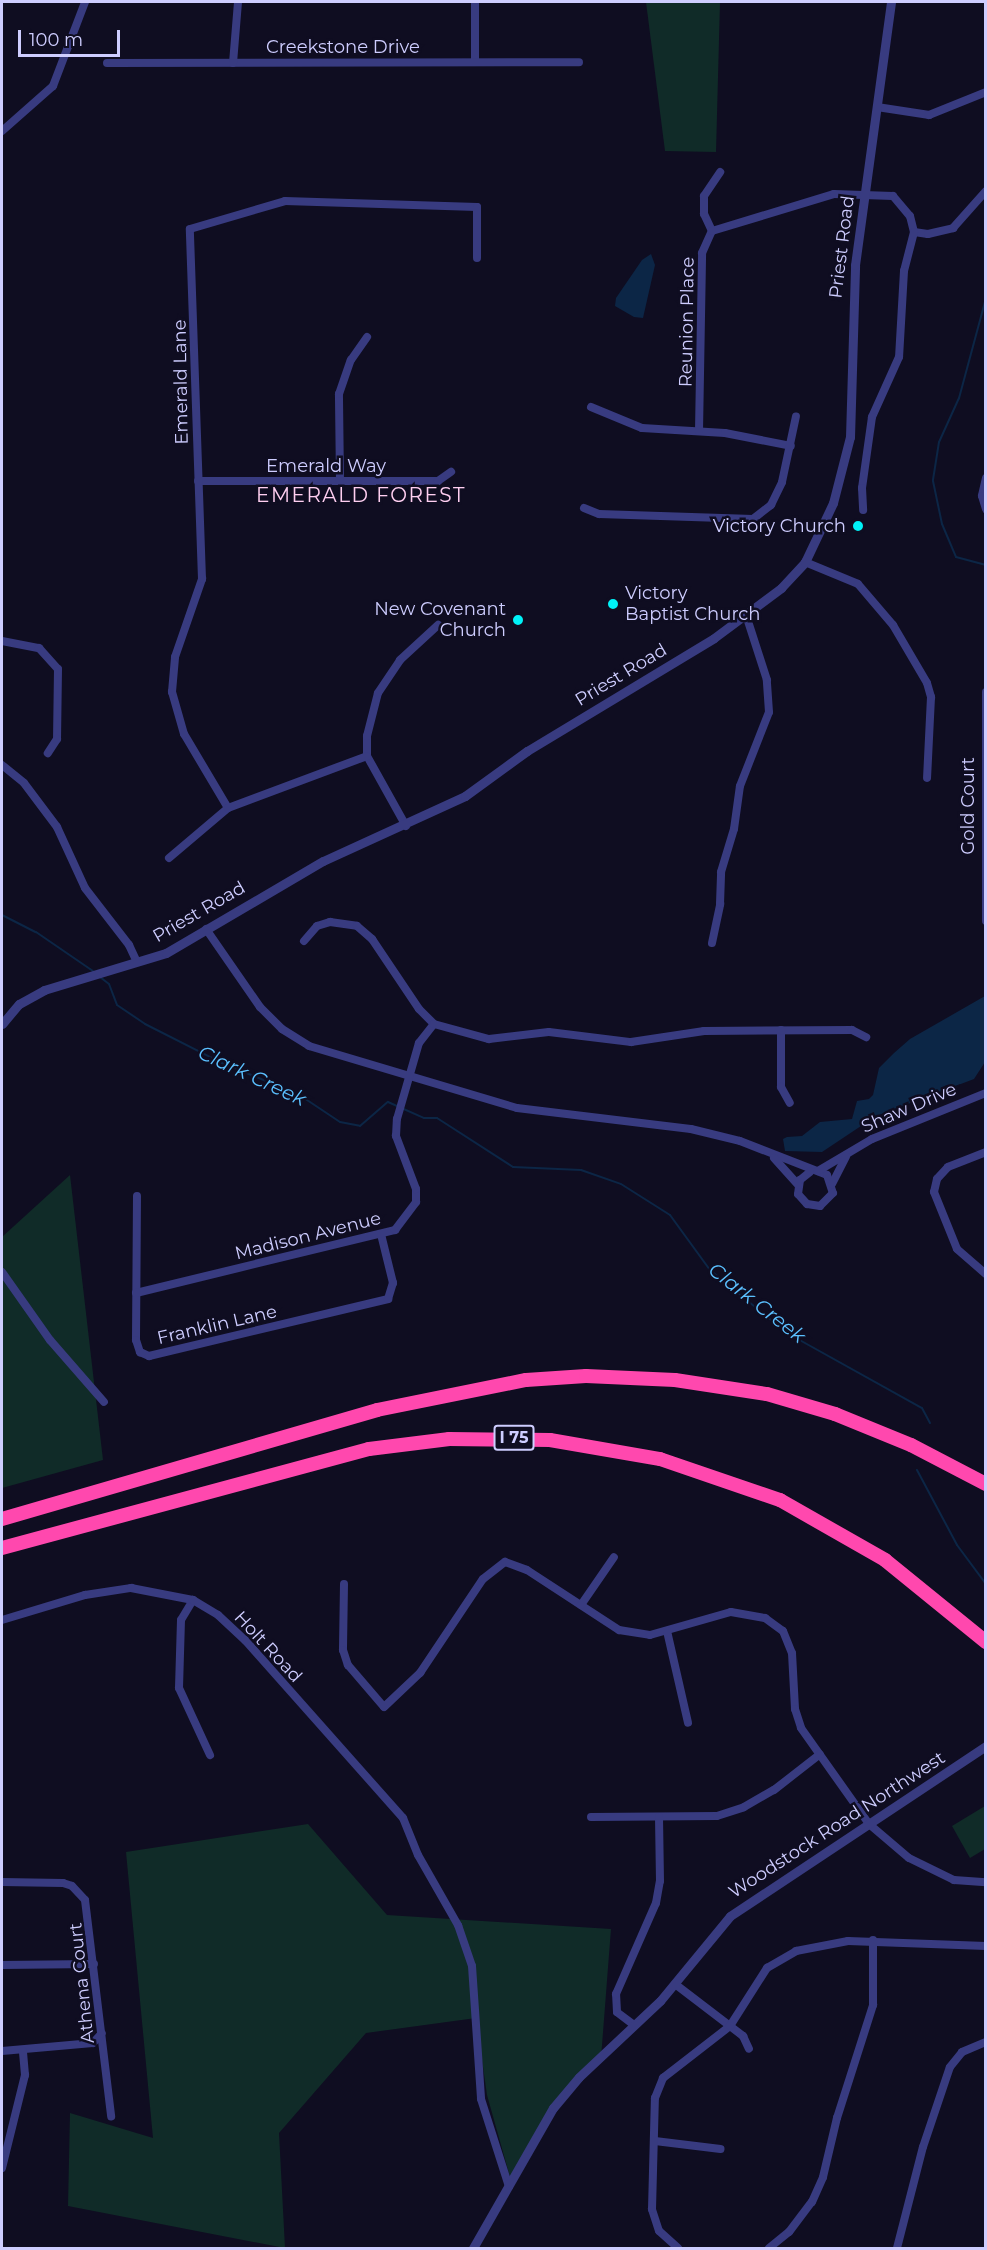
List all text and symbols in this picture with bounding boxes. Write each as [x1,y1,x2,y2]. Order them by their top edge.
scale bar [21,18,123,56]
text: 100 m [29,29,83,51]
street label: Creekstone Drive [266,36,420,58]
street label: Priest Road [825,194,859,300]
street label: Reunion Place [675,257,699,387]
street label: Emerald Lane [169,319,193,445]
street label: Emerald Way [266,455,386,477]
district label: EMERALD FOREST [256,483,466,507]
place label: Victory Church [713,515,846,537]
marker: Victory Church [851,519,865,533]
place label: Victory Baptist Church [625,583,761,626]
marker: Victory Baptist Church [606,597,620,611]
place label: New Covenant Church [374,599,506,642]
marker: New Covenant Church [511,613,525,627]
street label: Priest Road [571,639,671,711]
street label: Gold Court [957,757,979,855]
street label: Priest Road [149,877,249,947]
water label: Clark Creek [194,1041,310,1111]
street label: Shaw Drive [858,1078,960,1138]
street label: Madison Avenue [233,1207,383,1265]
water label: Clark Creek [704,1258,810,1348]
street label: Franklin Lane [155,1301,279,1349]
road number: I 75 [493,1425,535,1451]
street label: Holt Road [230,1607,306,1687]
street label: Woodstock Road Northwest [725,1747,949,1903]
street label: Athena Court [65,1922,99,2044]

